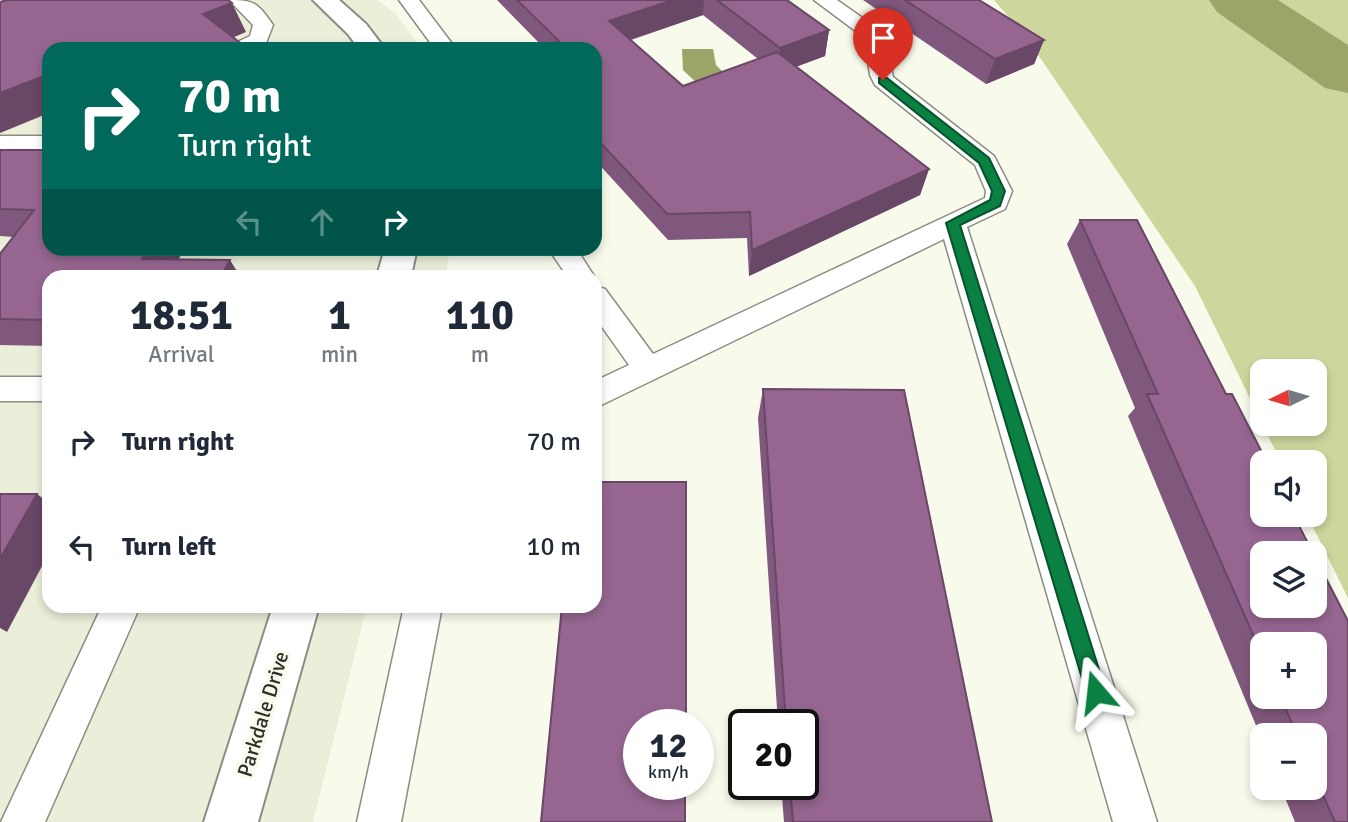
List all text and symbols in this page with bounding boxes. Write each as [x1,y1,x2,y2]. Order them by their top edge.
pin [853,8,913,80]
icon: arrive [864,19,902,57]
text: 70 m [178,66,281,126]
icon: right [63,70,154,161]
text: Turn right [178,126,311,165]
icon: left [230,203,268,241]
icon: ahead [303,203,341,241]
icon: right [376,203,414,241]
text: 18:51 [130,290,233,341]
text: 1 [328,290,351,341]
text: 110 [446,290,514,341]
text: Arrival [148,340,215,369]
text: min [321,340,358,369]
text: m [471,340,489,369]
north arrow [1250,359,1326,436]
map controls [1250,359,1327,800]
icon: right [63,423,101,461]
text: Turn right [122,426,234,458]
text: 70 m [526,426,581,458]
button: sound [1250,450,1327,527]
icon: left [63,528,101,566]
text: Turn left [122,531,216,563]
text: 10 m [526,531,581,563]
button: layers [1250,541,1327,618]
button: + [1250,632,1327,709]
street label: Parkdale Drive [232,648,294,780]
position arrow [1059,655,1133,729]
speed limit sign: 20 [728,709,819,800]
button: − [1250,723,1327,800]
text: 12 [650,724,687,767]
text: km/h [648,761,689,783]

